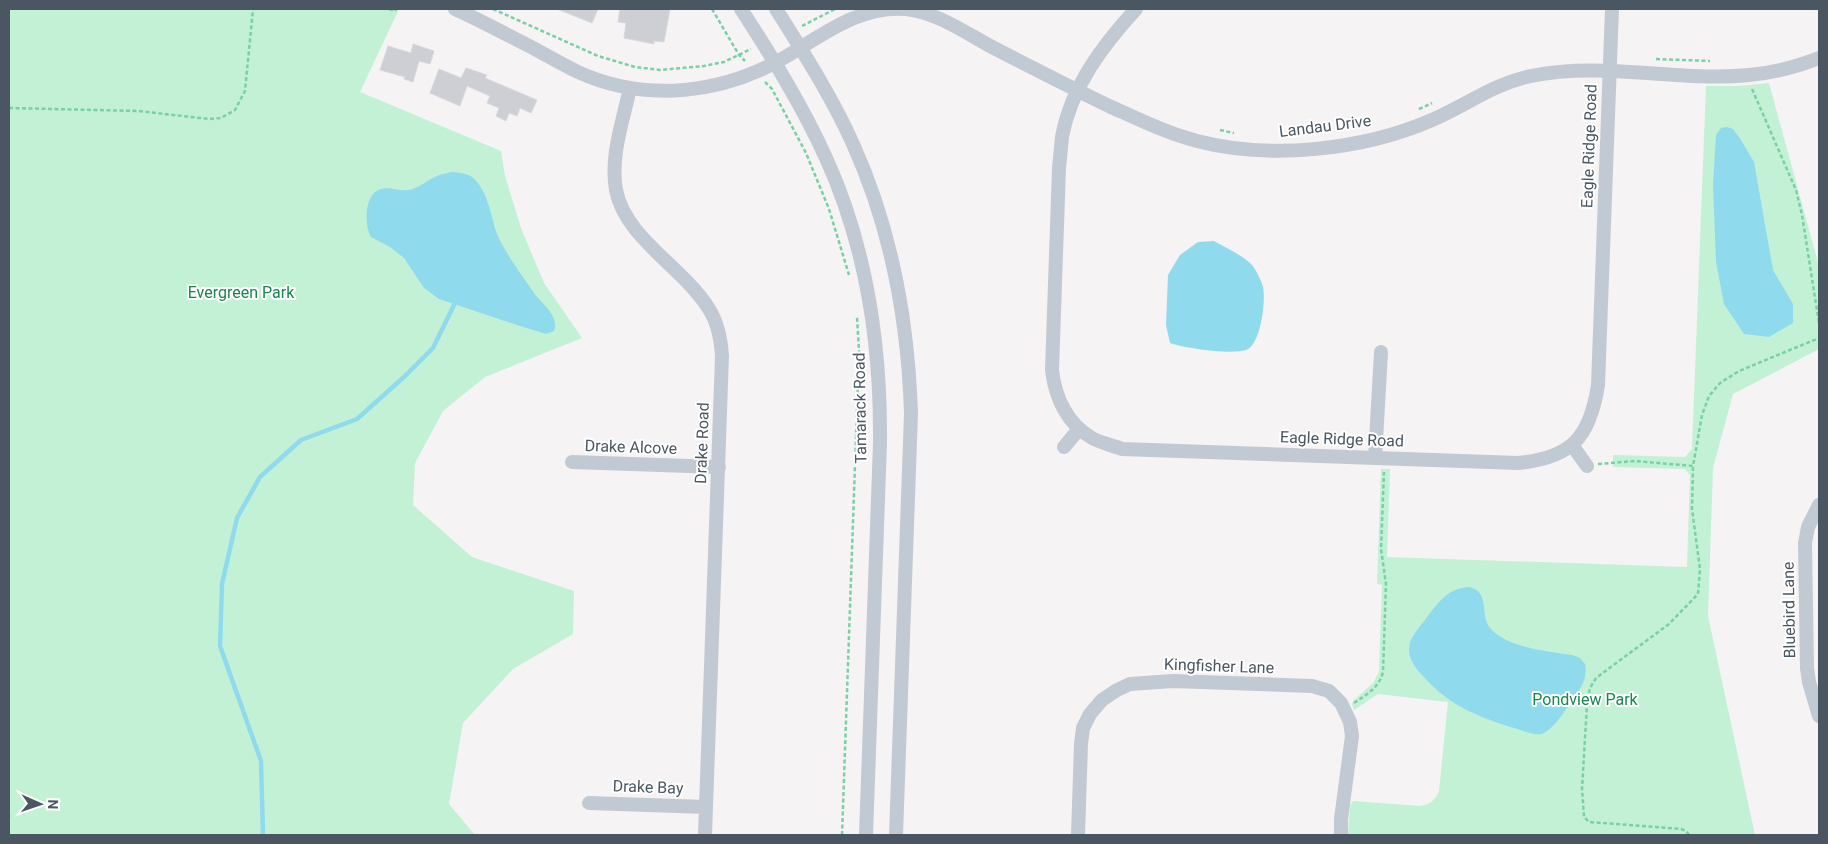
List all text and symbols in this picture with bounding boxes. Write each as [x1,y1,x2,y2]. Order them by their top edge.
street label: Eagle Ridge Road [1577,84,1601,208]
street label: Landau Drive [1278,111,1372,141]
park label: Evergreen Park [188,283,295,302]
street label: Tamarack Road [850,352,870,464]
street label: Drake Road [691,402,713,484]
street label: Eagle Ridge Road [1280,427,1404,451]
street label: Drake Alcove [584,436,678,458]
street label: Bluebird Lane [1779,561,1799,659]
street label: Kingfisher Lane [1164,655,1274,677]
park label: Pondview Park [1532,690,1639,709]
street label: Drake Bay [612,776,684,798]
north arrow [15,779,65,829]
text: N [45,799,61,810]

